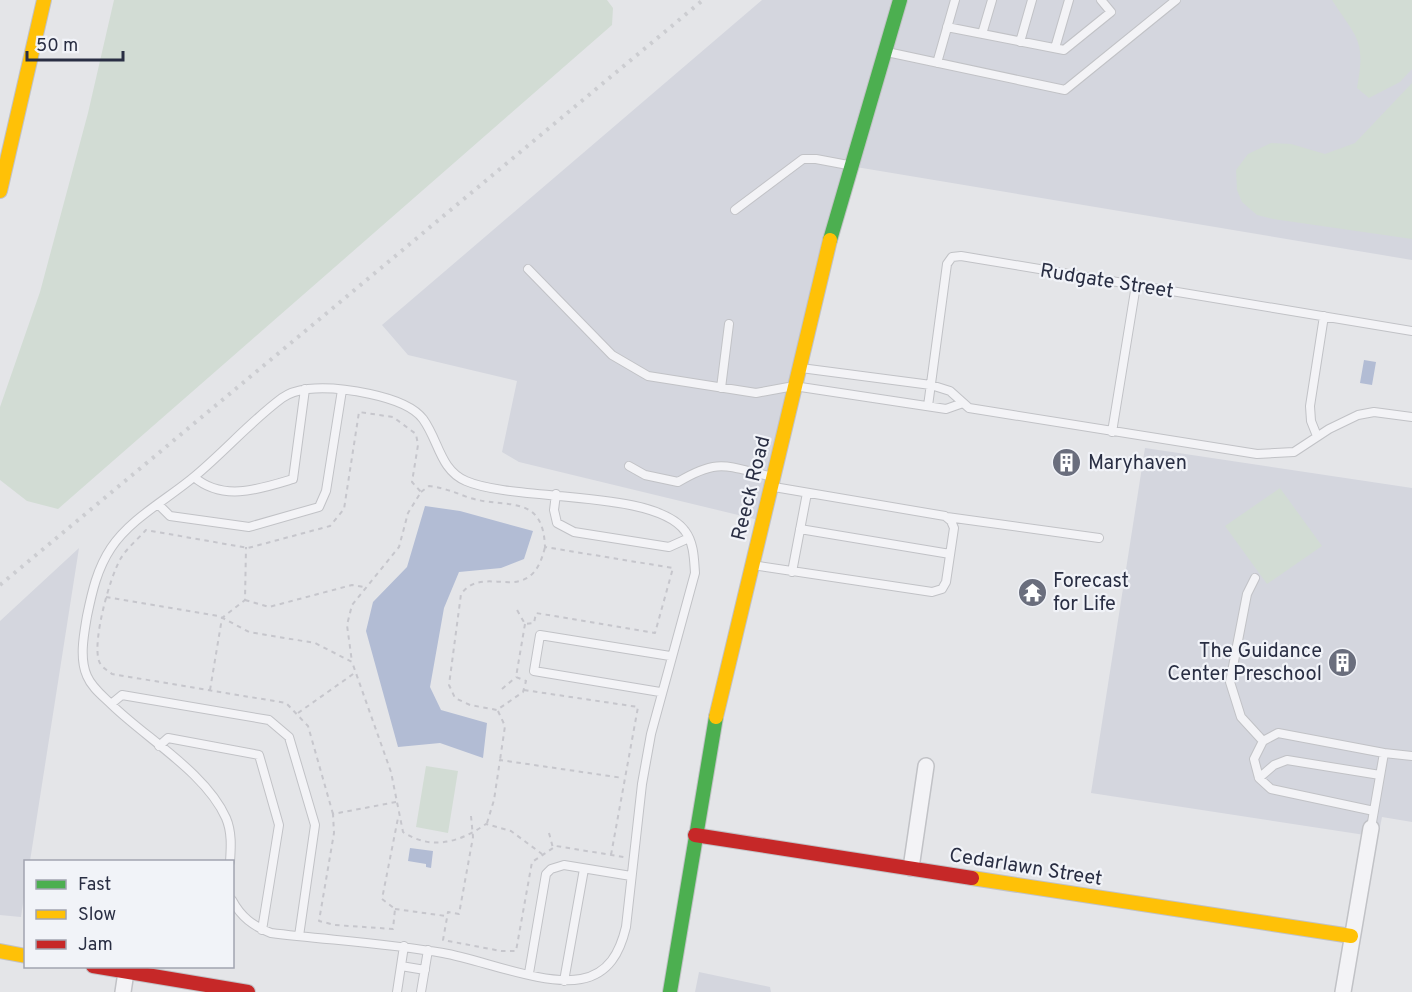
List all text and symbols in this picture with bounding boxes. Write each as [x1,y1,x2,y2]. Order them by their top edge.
scale bar [27,24,123,62]
text: 50 m [36,35,78,58]
street label: Rudgate Street [1038,259,1175,305]
street label: Reeck Road [726,434,777,543]
building icon: Maryhaven [1051,446,1083,478]
place label: Maryhaven [1088,451,1187,477]
place label: Forecast for Life [1053,569,1129,618]
temple icon: Forecast for Life [1016,576,1048,608]
place label: The Guidance Center Preschool [1167,639,1322,688]
building icon: The Guidance Center Preschool [1327,646,1359,678]
street label: Cedarlawn Street [947,843,1104,893]
legend [24,860,234,968]
text: Fast [78,874,111,897]
text: Slow [78,904,116,927]
text: Jam [78,934,113,957]

